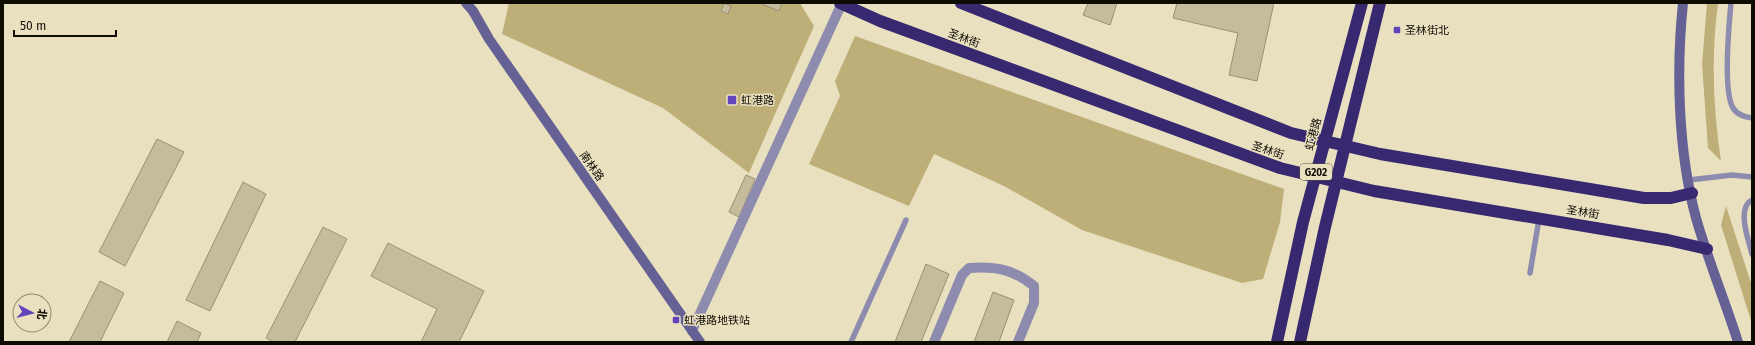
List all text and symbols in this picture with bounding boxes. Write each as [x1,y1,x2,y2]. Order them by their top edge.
scale bar [14,12,116,38]
text: 50 m [20,19,46,33]
place label: 圣林街北 [1405,24,1449,37]
marker: 圣林街北 [1392,25,1402,35]
street label: 圣林街 [946,27,982,50]
marker: 虹港路 [726,94,738,106]
place label: 虹港路 [741,94,774,107]
street label: 虹港路 [1303,117,1324,152]
street label: 圣林街 [1250,139,1286,162]
street label: 南林路 [577,149,606,184]
road number: G202 [1300,164,1332,180]
street label: 圣林街 [1566,203,1600,221]
north arrow [12,293,52,333]
text: 北 [34,308,49,320]
place label: 虹港路地铁站 [684,314,750,327]
marker: 虹港路地铁站 [671,315,681,325]

